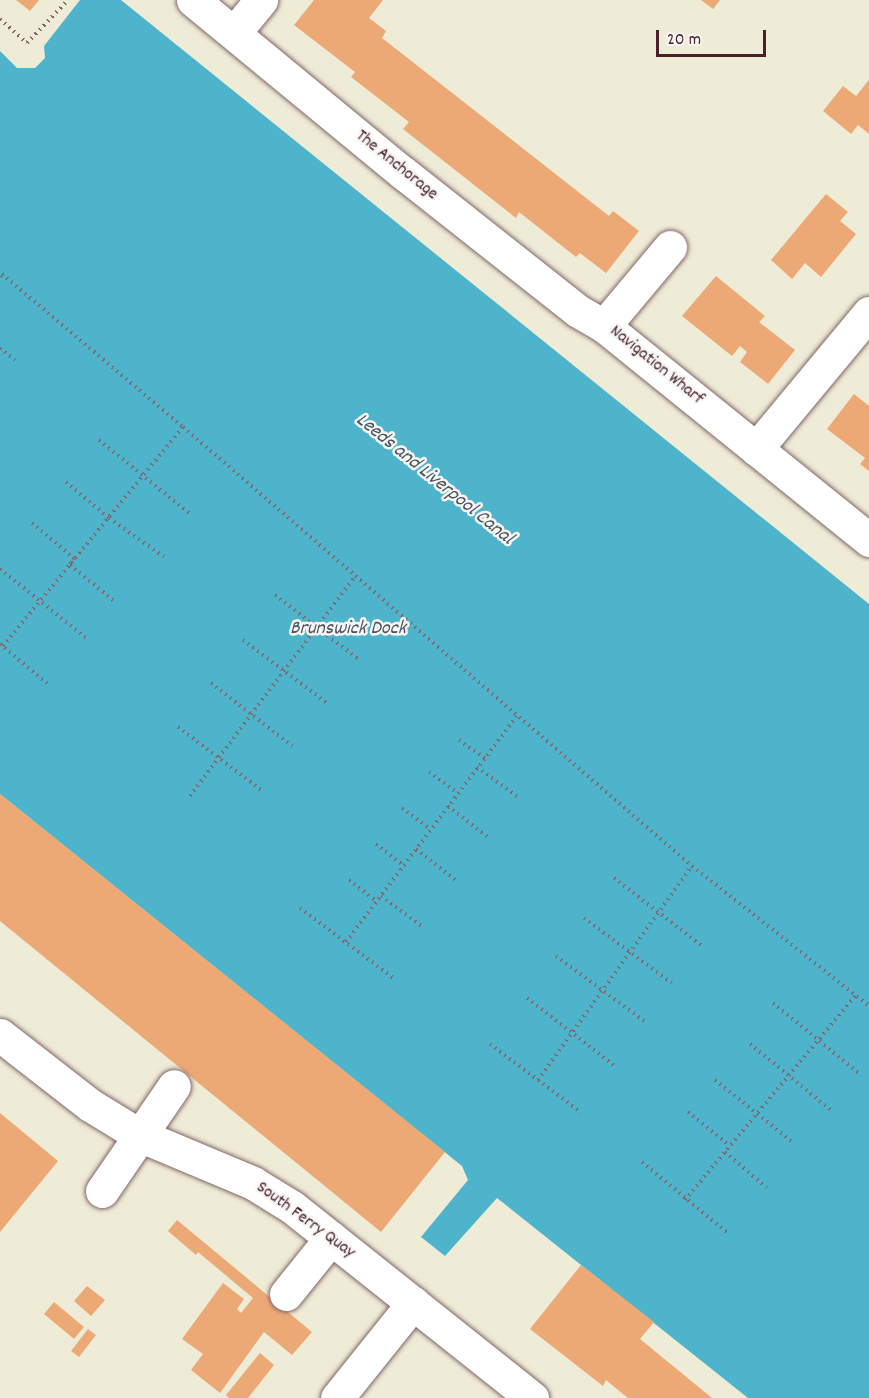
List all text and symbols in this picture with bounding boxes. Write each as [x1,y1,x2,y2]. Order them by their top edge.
scale bar [659,18,768,56]
text: 20 m [667,28,701,53]
street label: The Anchorage [350,126,442,206]
street label: Navigation Wharf [605,321,707,411]
water label: Leeds and Liverpool Canal [350,409,518,551]
water label: Brunswick Dock [290,617,406,641]
street label: South Ferry Quay [251,1178,359,1264]

